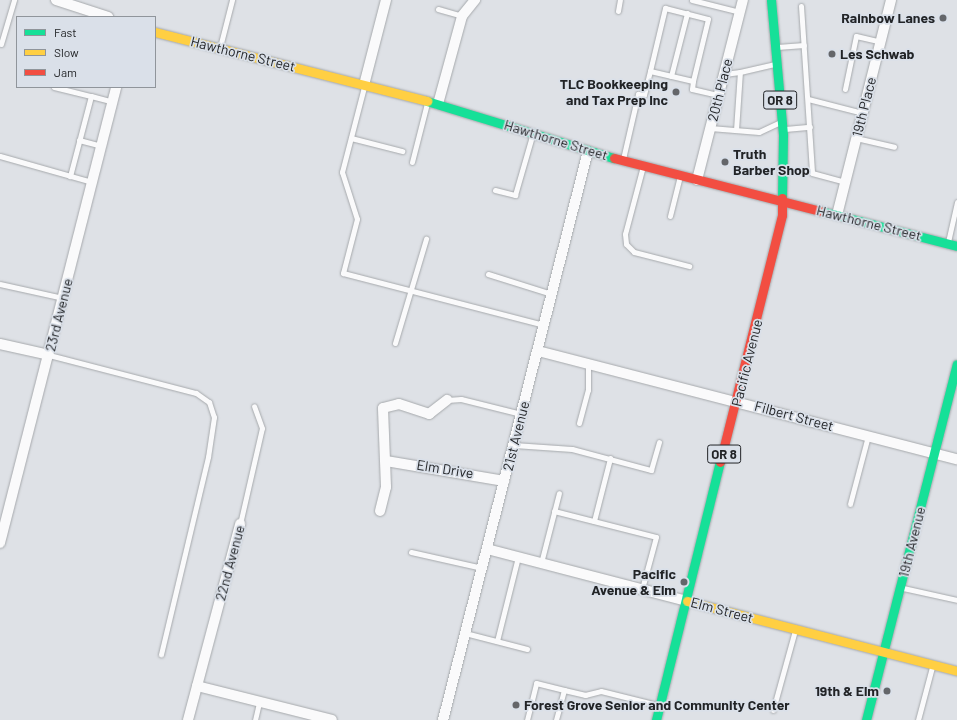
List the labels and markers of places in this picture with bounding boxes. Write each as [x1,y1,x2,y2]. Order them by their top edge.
place label: Rainbow Lanes [841,10,935,26]
marker: Rainbow Lanes [938,13,948,23]
place label: Les Schwab [840,46,914,62]
marker: Les Schwab [827,49,837,59]
place label: TLC Bookkeeping and Tax Prep Inc [560,76,668,108]
marker: TLC Bookkeeping and Tax Prep Inc [671,87,681,97]
place label: Truth Barber Shop [733,146,810,178]
marker: Truth Barber Shop [720,157,730,167]
place label: Pacific Avenue & Elm [591,566,676,598]
marker: Pacific Avenue & Elm [679,577,689,587]
place label: 19th & Elm [815,683,879,699]
marker: 19th & Elm [882,686,892,696]
place label: Forest Grove Senior and Community Center [524,697,790,713]
marker: Forest Grove Senior and Community Center [511,700,521,710]

